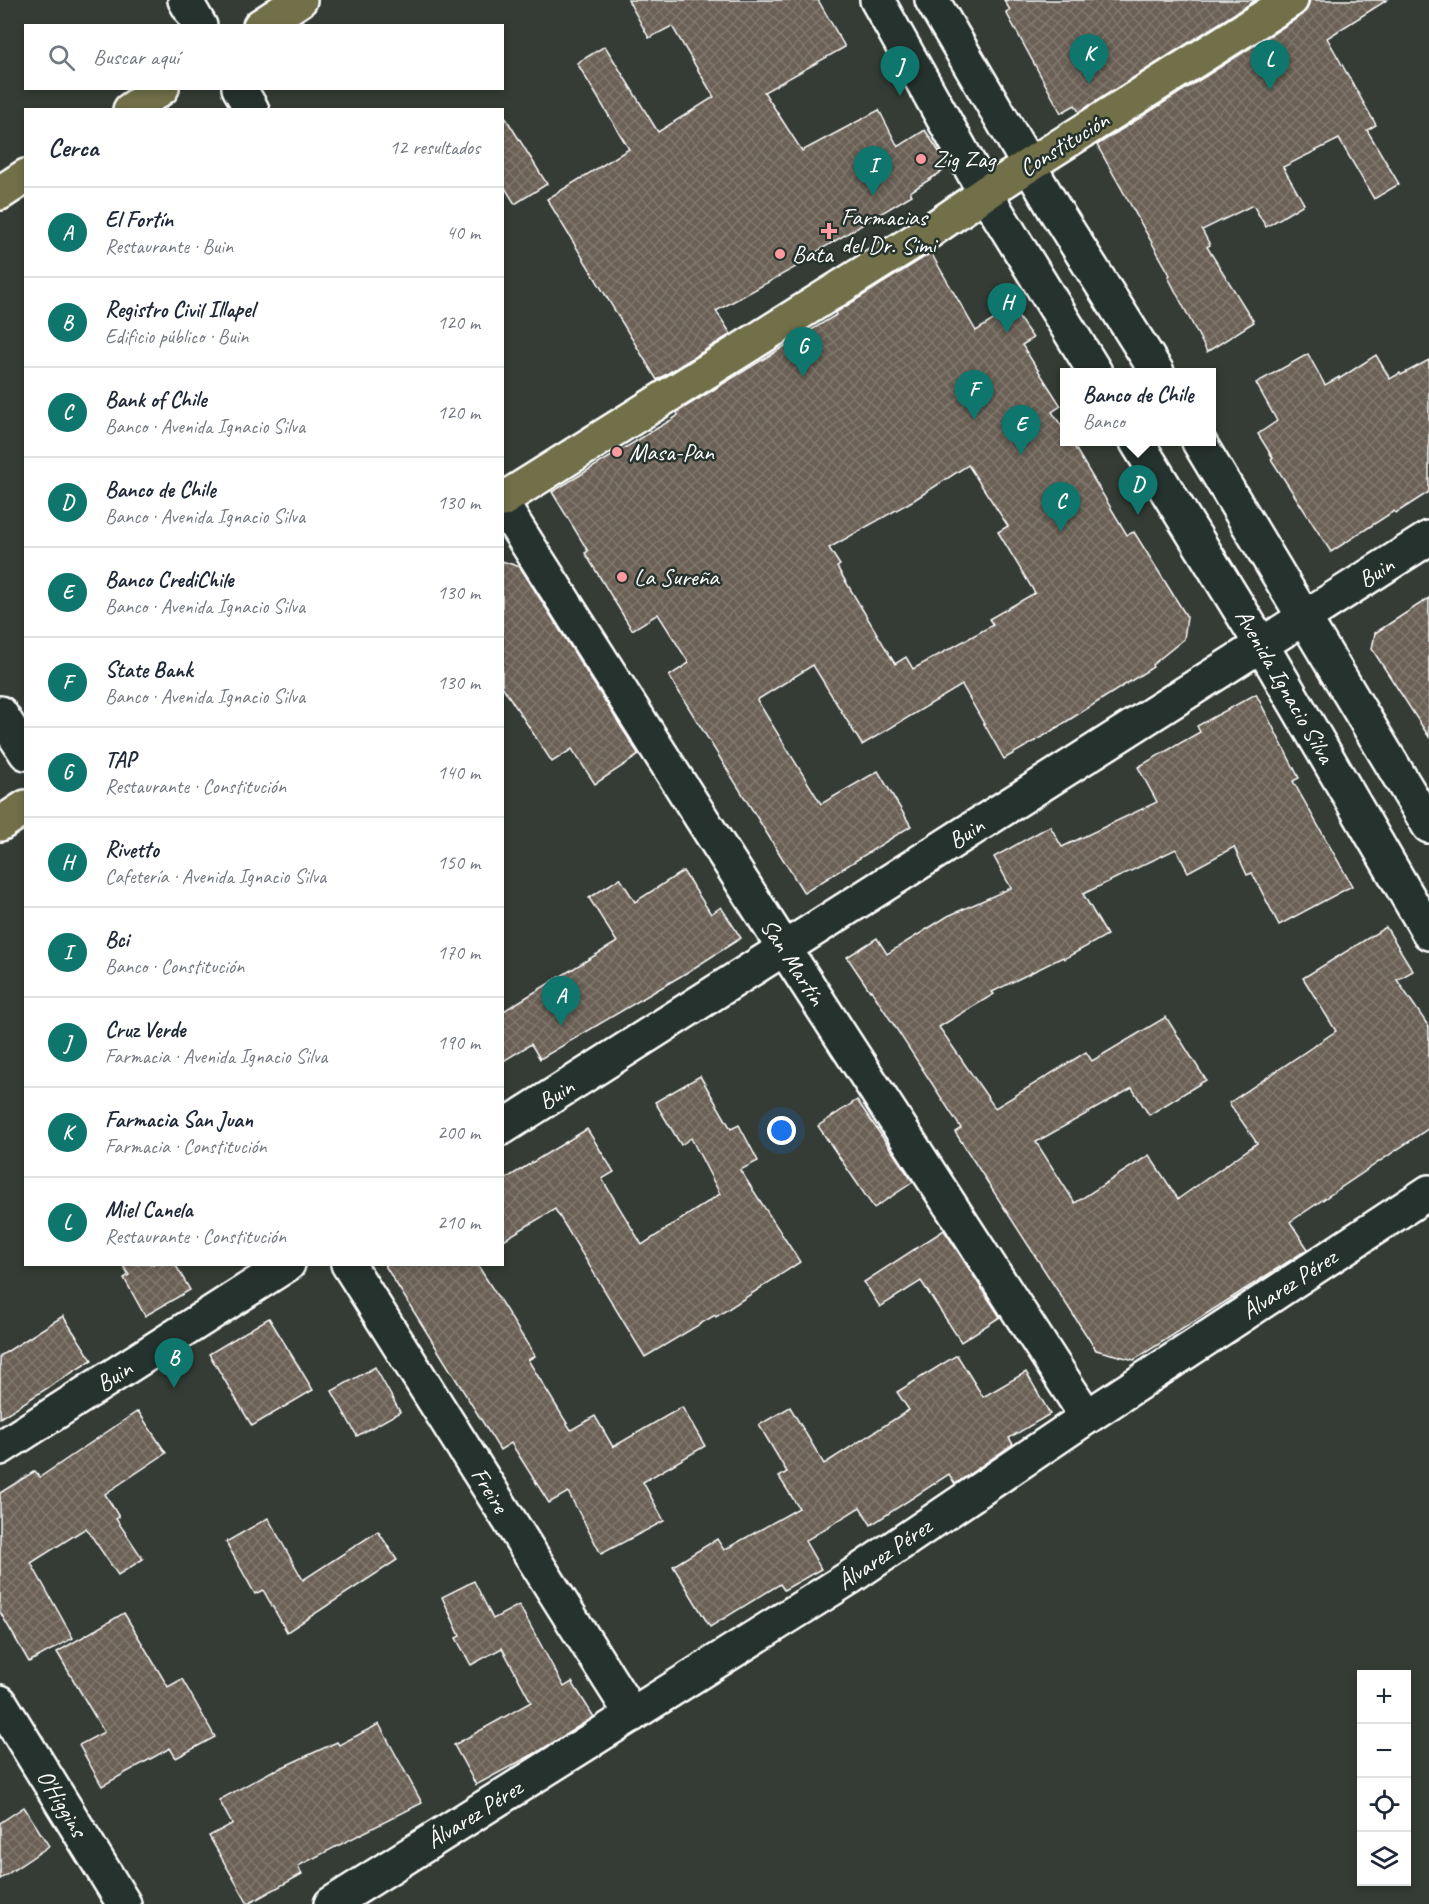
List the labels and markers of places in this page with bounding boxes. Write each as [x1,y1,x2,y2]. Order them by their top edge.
pin: K [1070,34,1108,84]
pin: L [1250,40,1290,90]
pin: J [880,46,920,96]
place label: Zig Zag [933,144,997,174]
pin: I [854,146,892,196]
marker: Zig Zag [914,152,928,166]
place label: Farmacias del Dr. Simi [841,202,938,260]
marker: Farmacias del Dr. Simi [822,224,836,238]
place label: Bata [792,239,834,269]
marker: Bata [773,247,787,261]
pin: H [988,284,1026,333]
pin: G [784,328,822,377]
pin: F [954,370,994,420]
pin: E [1002,406,1040,455]
place label: Masa-Pan [629,437,715,467]
marker: Masa-Pan [610,445,624,459]
pin: D [1118,466,1158,515]
pin: C [1042,482,1080,532]
place label: La Sureña [634,562,720,592]
marker: La Sureña [615,570,629,584]
pin: A [542,976,580,1026]
pin: B [154,1338,194,1388]

